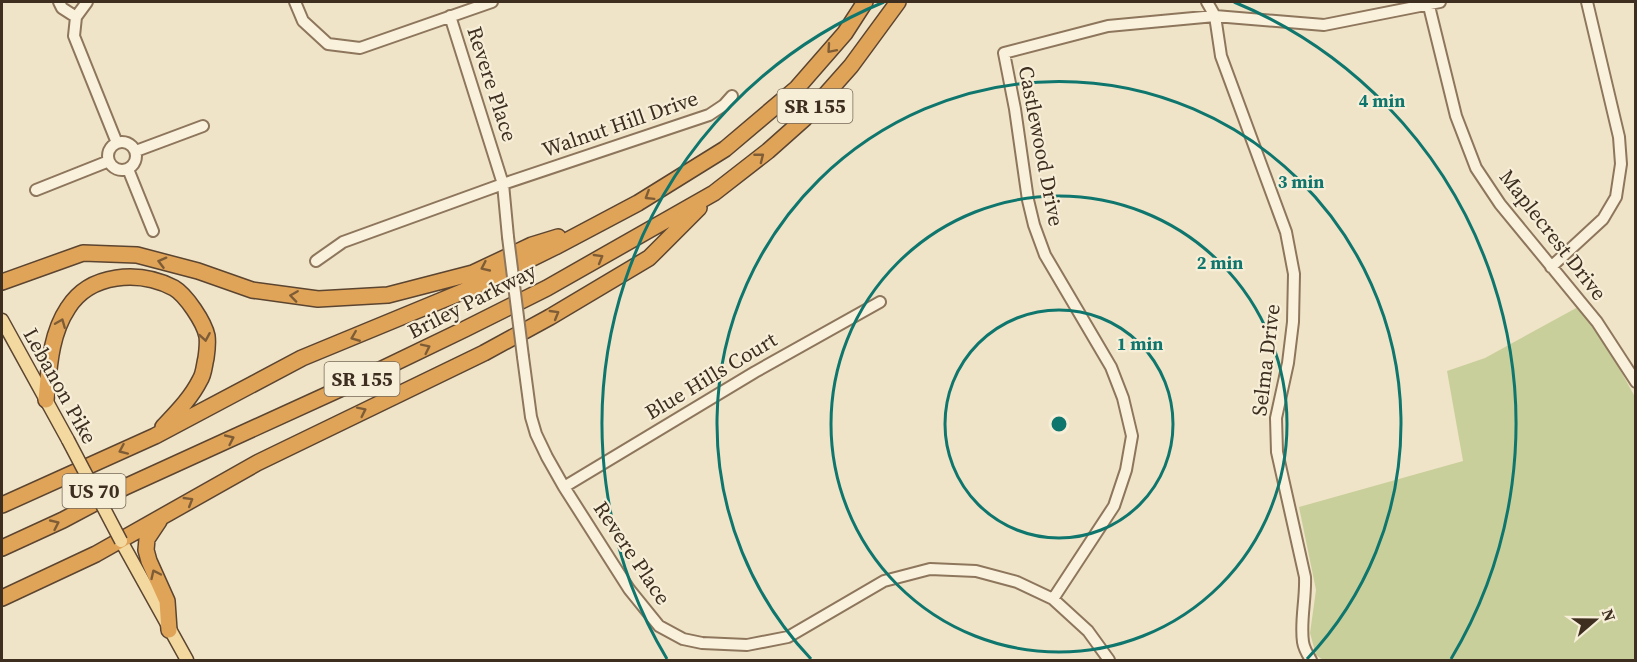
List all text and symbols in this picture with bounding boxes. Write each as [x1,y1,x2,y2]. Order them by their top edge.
street label: Revere Place [460,23,525,145]
one-way arrow [827,42,838,53]
street label: Castlewood Drive [1012,63,1071,229]
street label: Walnut Hill Drive [538,83,702,164]
text: 4 min [1359,88,1405,113]
road number: SR 155 [778,89,852,123]
one-way arrow [753,154,764,165]
street label: Maplecrest Drive [1493,163,1614,306]
text: 3 min [1278,169,1324,194]
one-way arrow [645,189,655,201]
text: 2 min [1197,250,1243,275]
one-way arrow [593,254,603,265]
one-way arrow [158,256,168,269]
street label: Briley Parkway [402,256,541,345]
one-way arrow [480,260,491,272]
one-way arrow [290,290,299,303]
street label: Selma Drive [1244,302,1287,418]
one-way arrow [549,310,559,321]
one-way arrow [54,318,66,329]
street label: Lebanon Pike [17,323,104,449]
street label: Blue Hills Court [639,325,782,426]
one-way arrow [350,330,361,342]
text: 1 min [1117,331,1163,356]
one-way arrow [198,332,211,342]
one-way arrow [420,343,431,355]
road number: SR 155 [324,362,400,396]
one-way arrow [356,407,367,419]
centre of rings [1049,414,1069,434]
one-way arrow [224,434,235,446]
one-way arrow [118,443,129,455]
road number: US 70 [62,474,125,508]
street label: Revere Place [587,495,678,610]
one-way arrow [183,496,193,508]
one-way arrow [48,519,59,531]
one-way arrow [151,570,163,581]
north arrow [1565,590,1625,650]
text: N [1597,606,1622,624]

